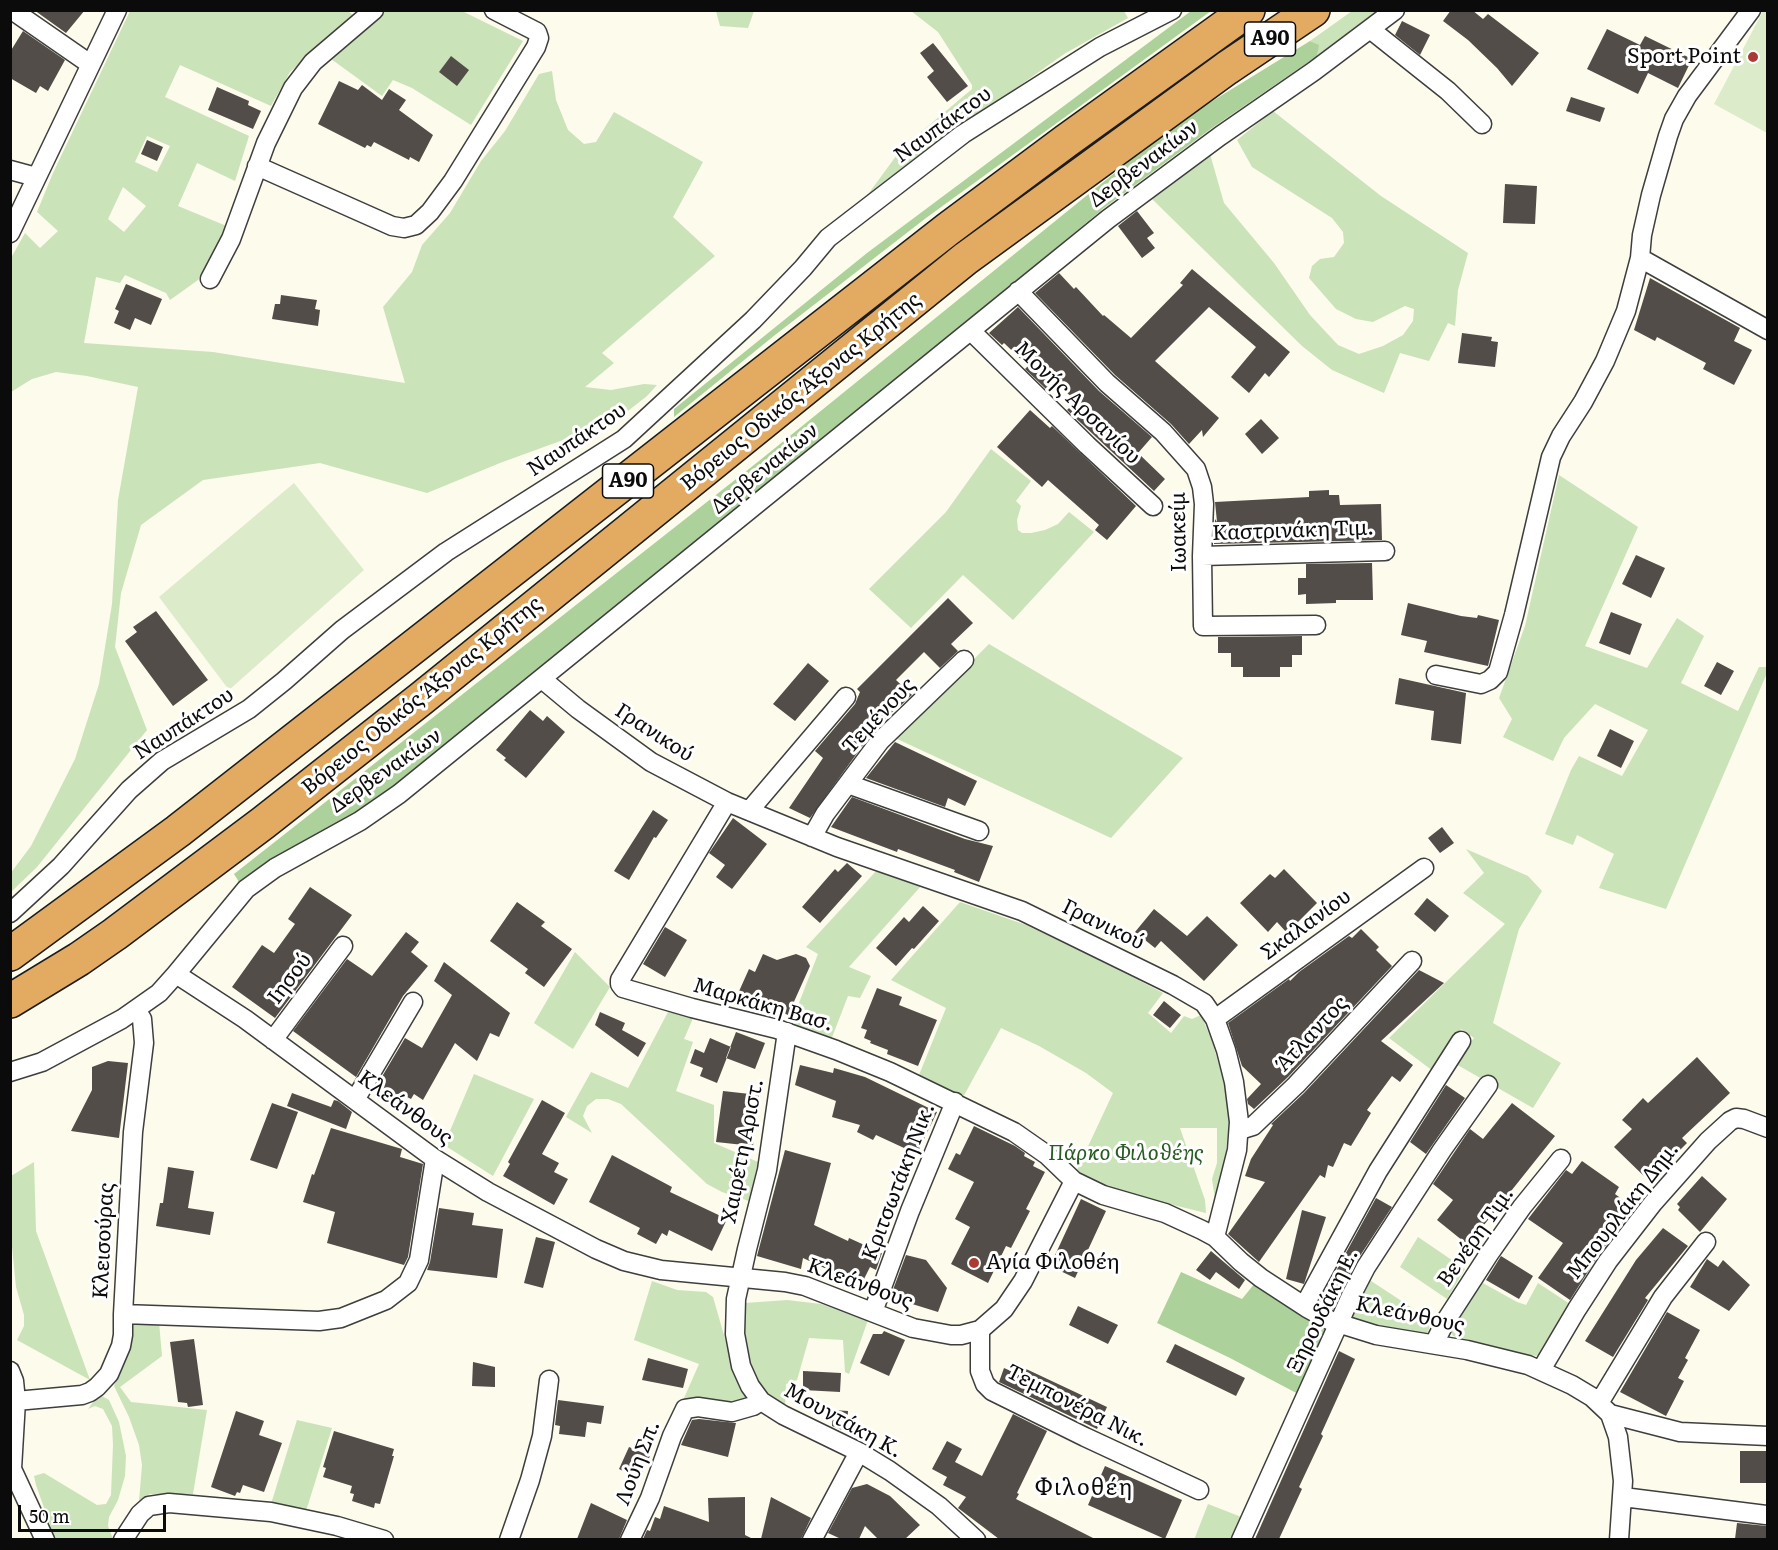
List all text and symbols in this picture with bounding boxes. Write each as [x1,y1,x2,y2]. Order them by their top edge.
road number: Α90 [1244,22,1296,56]
place label: Sport Point [1627,44,1741,70]
marker: Sport Point [1746,50,1760,64]
street label: Ναυπάκτου [890,81,996,169]
street label: Δερβενακίων [1084,115,1204,213]
street label: Βόρειος Οδικός Άξονας Κρήτης [676,287,926,497]
street label: Μονής Αρσανίου [1009,336,1145,470]
street label: Ναυπάκτου [523,398,631,482]
street label: Δερβενακίων [706,418,824,520]
road number: Α90 [602,464,654,498]
street label: Ιωακείμ [1166,492,1192,572]
street label: Καστρινάκη Τιμ. [1212,516,1374,546]
street label: Βόρειος Οδικός Άξονας Κρήτης [297,591,547,801]
street label: Τεμένους [837,673,921,759]
street label: Ναυπάκτου [129,682,239,766]
street label: Γρανικού [610,698,698,768]
street label: Δερβενακίων [325,723,447,819]
street label: Σκαλανίου [1256,884,1356,966]
street label: Γρανικού [1058,894,1148,956]
street label: Ιησού [263,949,317,1009]
street label: Μαρκάκη Βασ. [690,973,836,1037]
street label: Άτλαντος [1271,991,1353,1077]
street label: Κλεάνθους [353,1065,457,1151]
street label: Χαιρέτη Αριστ. [717,1076,769,1226]
street label: Κριτσωτάκη Νικ. [857,1100,941,1264]
street label: Μπουρλάκη Δημ. [1562,1137,1684,1285]
park label: Πάρκο Φιλοθέης [1048,1141,1204,1167]
street label: Κλεισούρας [88,1182,120,1300]
street label: Βενέρη Τιμ. [1432,1182,1520,1292]
street label: Ξηρουδάκη Ε. [1282,1245,1364,1377]
place label: Αγία Φιλοθέη [986,1250,1119,1276]
street label: Κλεάνθους [804,1253,916,1315]
marker: Αγία Φιλοθέη [967,1256,981,1270]
street label: Κλεάνθους [1353,1291,1467,1339]
street label: Τεμπονέρα Νικ. [1002,1359,1152,1453]
street label: Μουντάκη Κ. [779,1378,907,1464]
street label: Λούη Σπ. [610,1417,666,1509]
district label: Φιλοθέη [1035,1476,1133,1502]
scale bar [21,1493,170,1531]
text: 50 m [29,1502,70,1529]

